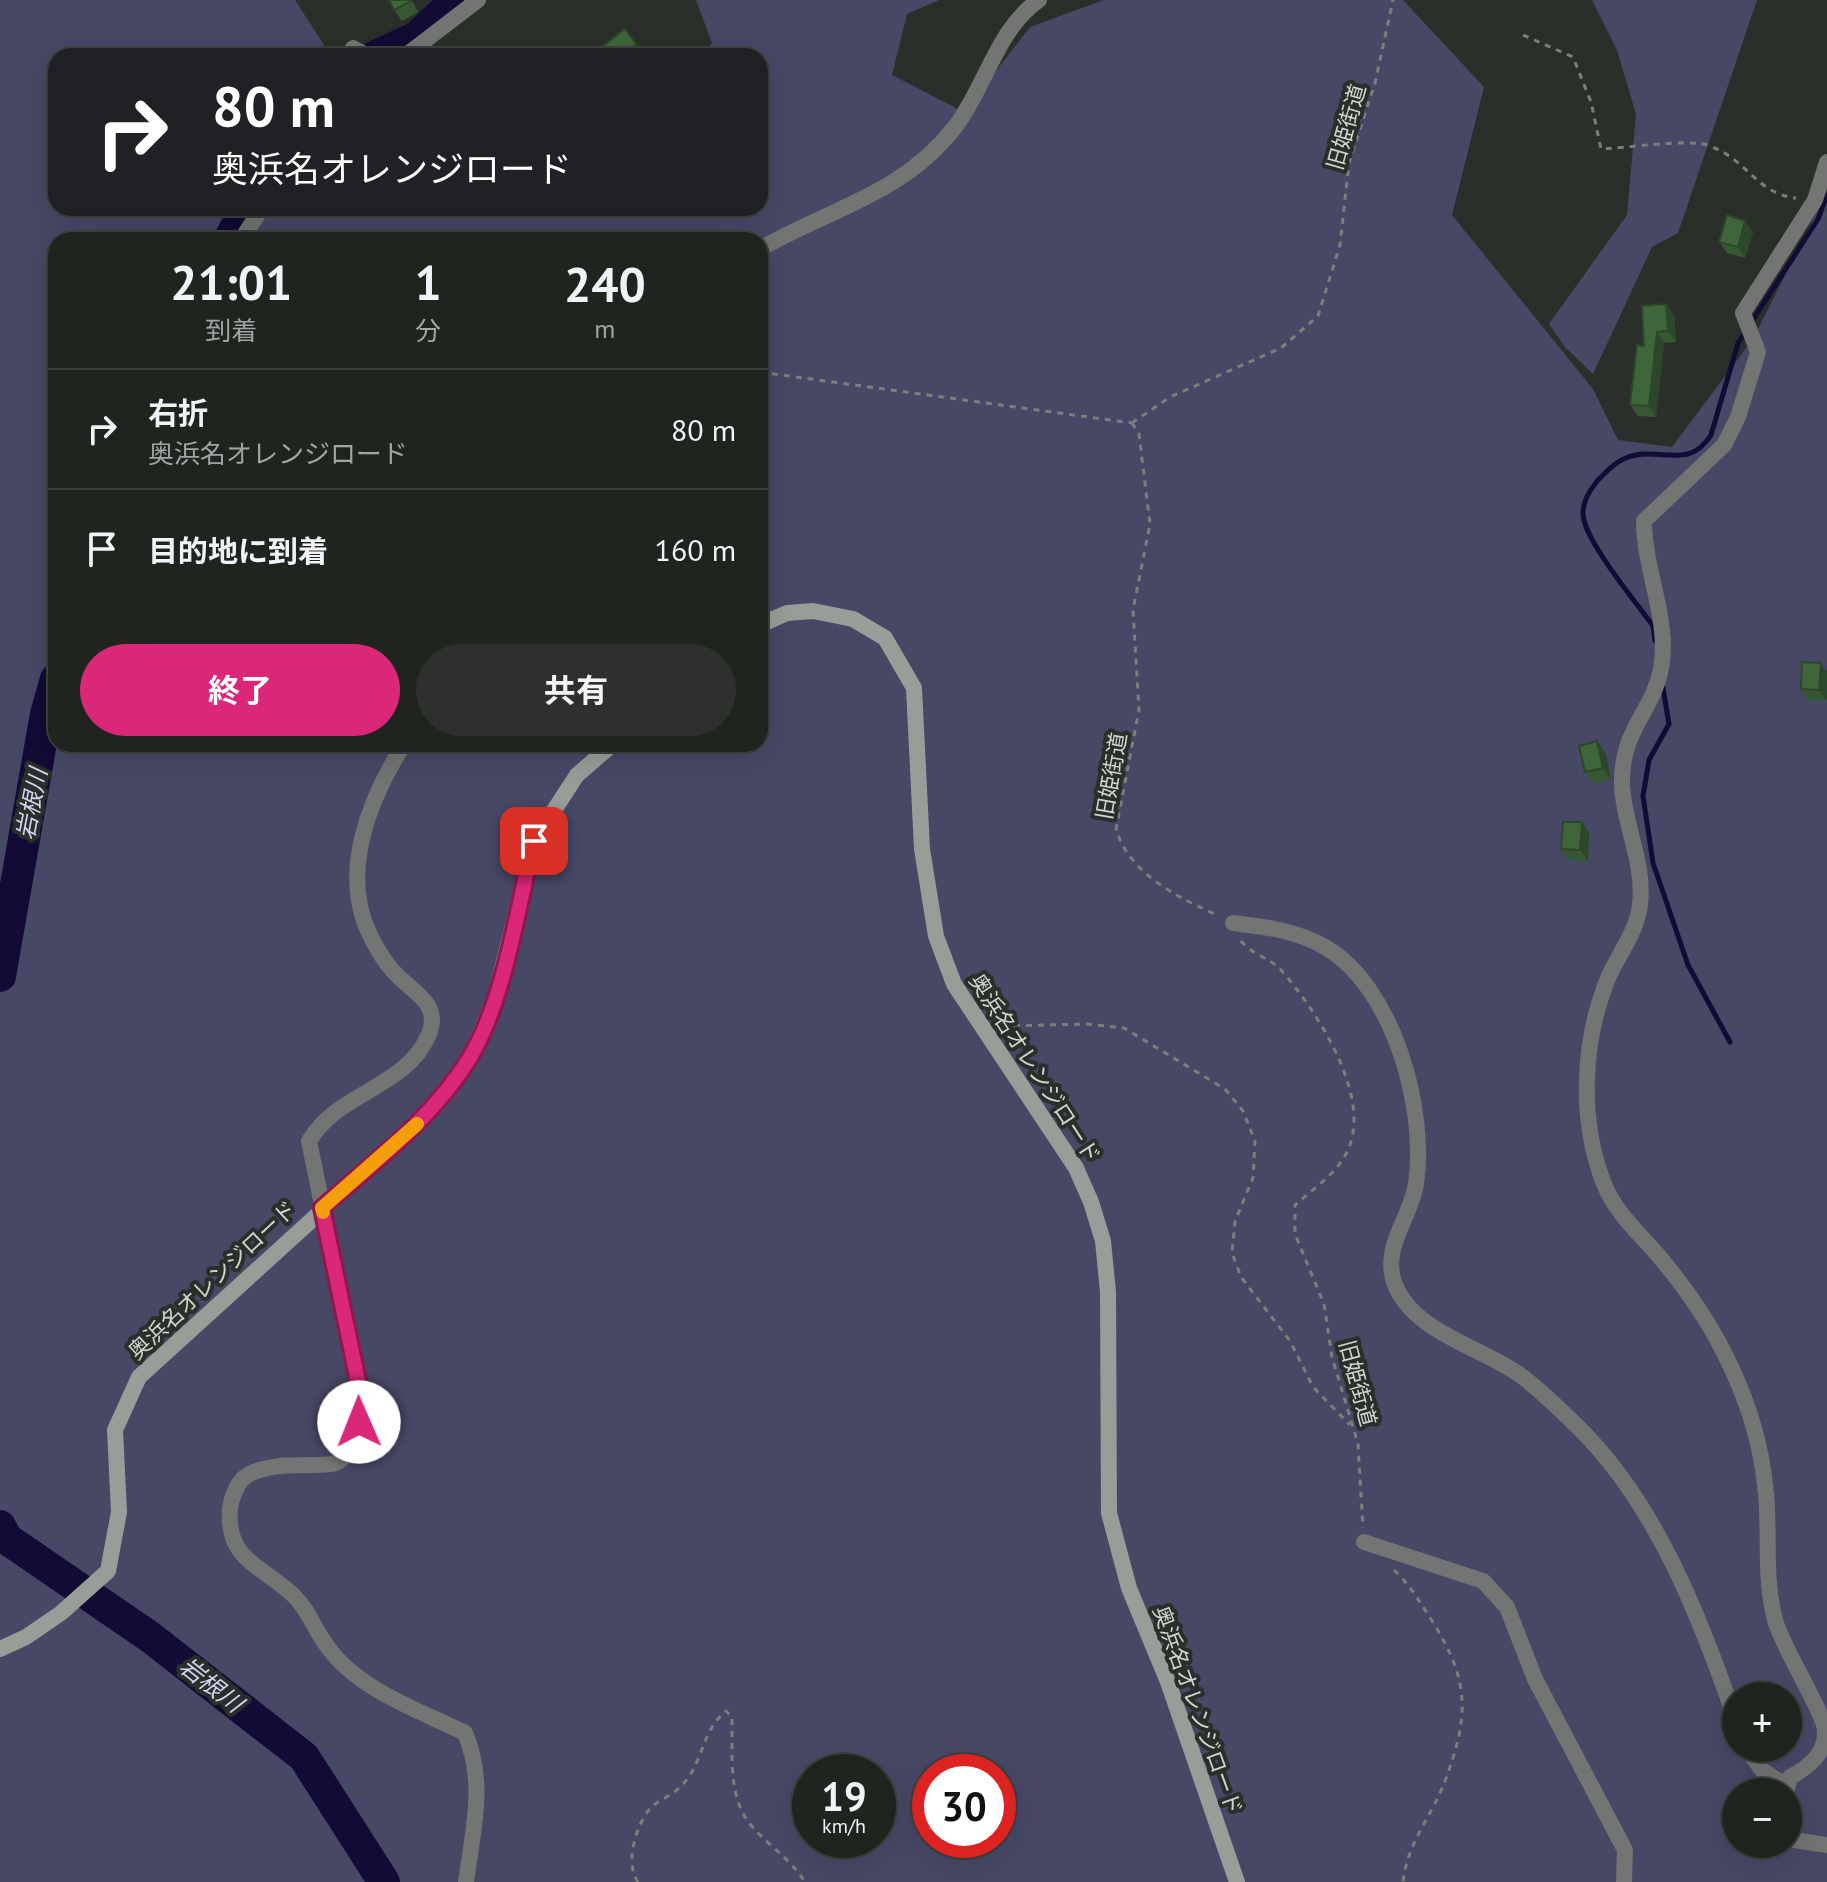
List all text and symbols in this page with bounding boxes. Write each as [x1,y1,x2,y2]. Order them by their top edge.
text: 80 m [212,70,335,142]
icon: right [80,80,184,184]
street label: 旧姫街道 [1320,81,1372,173]
text: 奥浜名オレンジロード [212,145,572,192]
text: 21:01 [170,251,292,313]
text: 1 [414,251,442,313]
text: 240 [564,253,646,315]
text: m [594,312,615,345]
text: 到着 [205,314,257,347]
text: 分 [415,314,441,347]
text: 右折 [148,393,208,432]
icon: right [80,407,124,451]
text: 80 m [671,410,736,449]
text: 奥浜名オレンジロード [148,437,408,470]
icon: arrive [80,527,124,571]
text: 160 m [655,530,736,569]
text: 目的地に到着 [148,531,328,570]
button: 終了 [80,644,400,736]
button: 共有 [416,644,736,736]
street label: 旧姫街道 [1090,730,1132,822]
water label: 岩根川 [9,763,54,842]
pin [500,807,568,875]
icon: arrive [512,819,556,863]
street label: 奥浜名オレンジロード [963,968,1107,1168]
street label: 奥浜名オレンジロード [122,1195,302,1365]
street label: 旧姫街道 [1333,1337,1383,1429]
position arrow [317,1380,401,1464]
street label: 奥浜名オレンジロード [1147,1602,1249,1818]
water label: 岩根川 [173,1650,252,1721]
map controls [1722,1682,1802,1858]
button: + [1722,1682,1802,1762]
speed limit sign: 30 [912,1754,1016,1858]
text: 19 [821,1770,867,1822]
button: − [1722,1778,1802,1858]
text: km/h [822,1813,866,1839]

